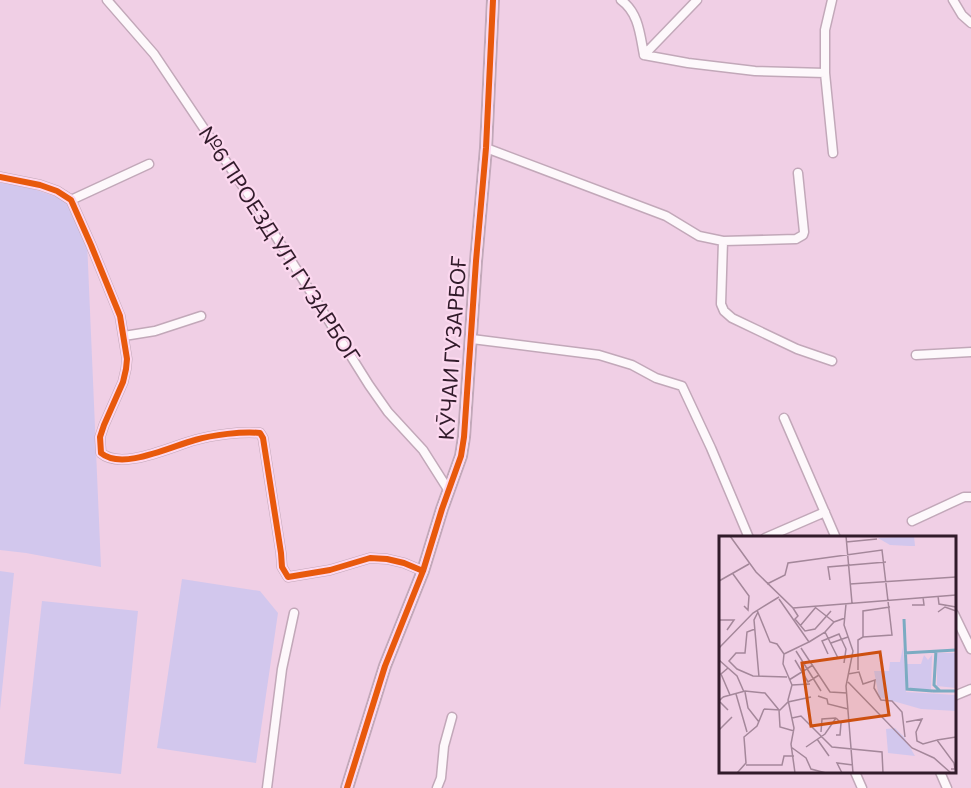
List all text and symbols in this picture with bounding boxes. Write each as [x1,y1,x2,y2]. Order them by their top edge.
street label: №6 ПРОЕЗД УЛ. ГУЗАРБОГ [194,121,366,367]
street label: КӮЧАИ ГУЗАРБОҒ [433,255,470,441]
inset map [719,536,956,773]

